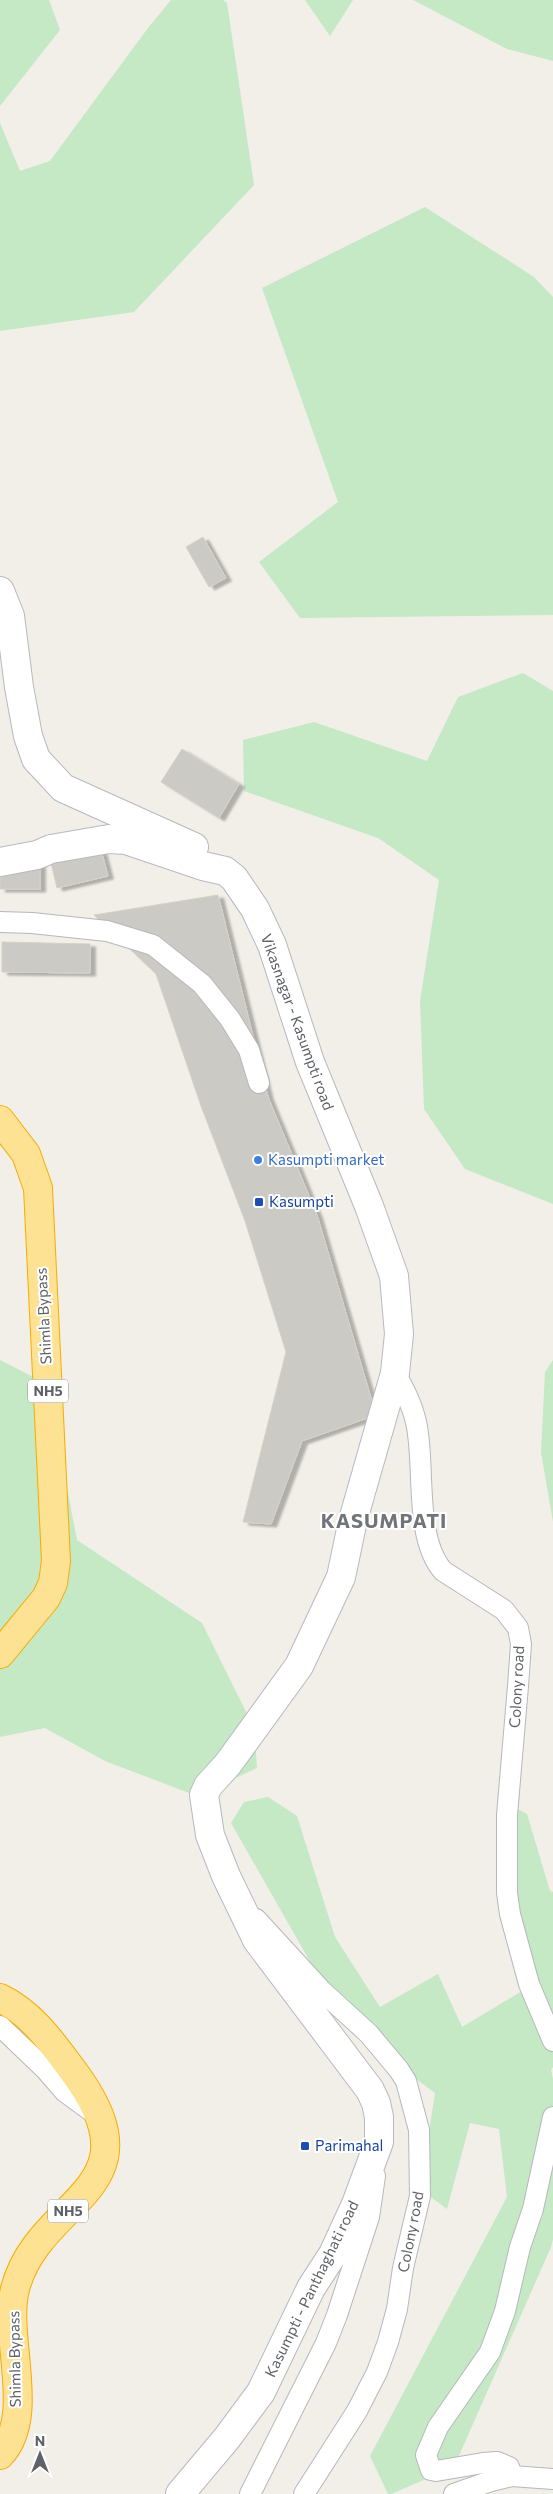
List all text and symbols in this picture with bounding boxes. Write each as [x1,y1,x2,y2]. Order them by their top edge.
street label: Vikasnagar - Kasumpti road [258,931,338,1112]
place label: Kasumpti market [268,1150,385,1168]
marker: Kasumpti market [252,1154,264,1166]
place label: Kasumpti [269,1192,334,1210]
marker: Kasumpti [253,1196,265,1208]
street label: Shimla Bypass [31,1267,55,1365]
road number: NH5 [28,1380,68,1402]
district label: KASUMPATI [321,1508,447,1532]
street label: Colony road [505,1645,527,1729]
place label: Parimahal [315,2136,383,2154]
marker: Parimahal [299,2140,311,2152]
street label: Colony road [393,2190,427,2274]
street label: Kasumpti - Panthaghati road [260,2197,362,2380]
road number: NH5 [48,2200,88,2222]
street label: Shimla Bypass [4,2310,24,2407]
north arrow [15,2429,65,2479]
text: N [35,2432,45,2449]

